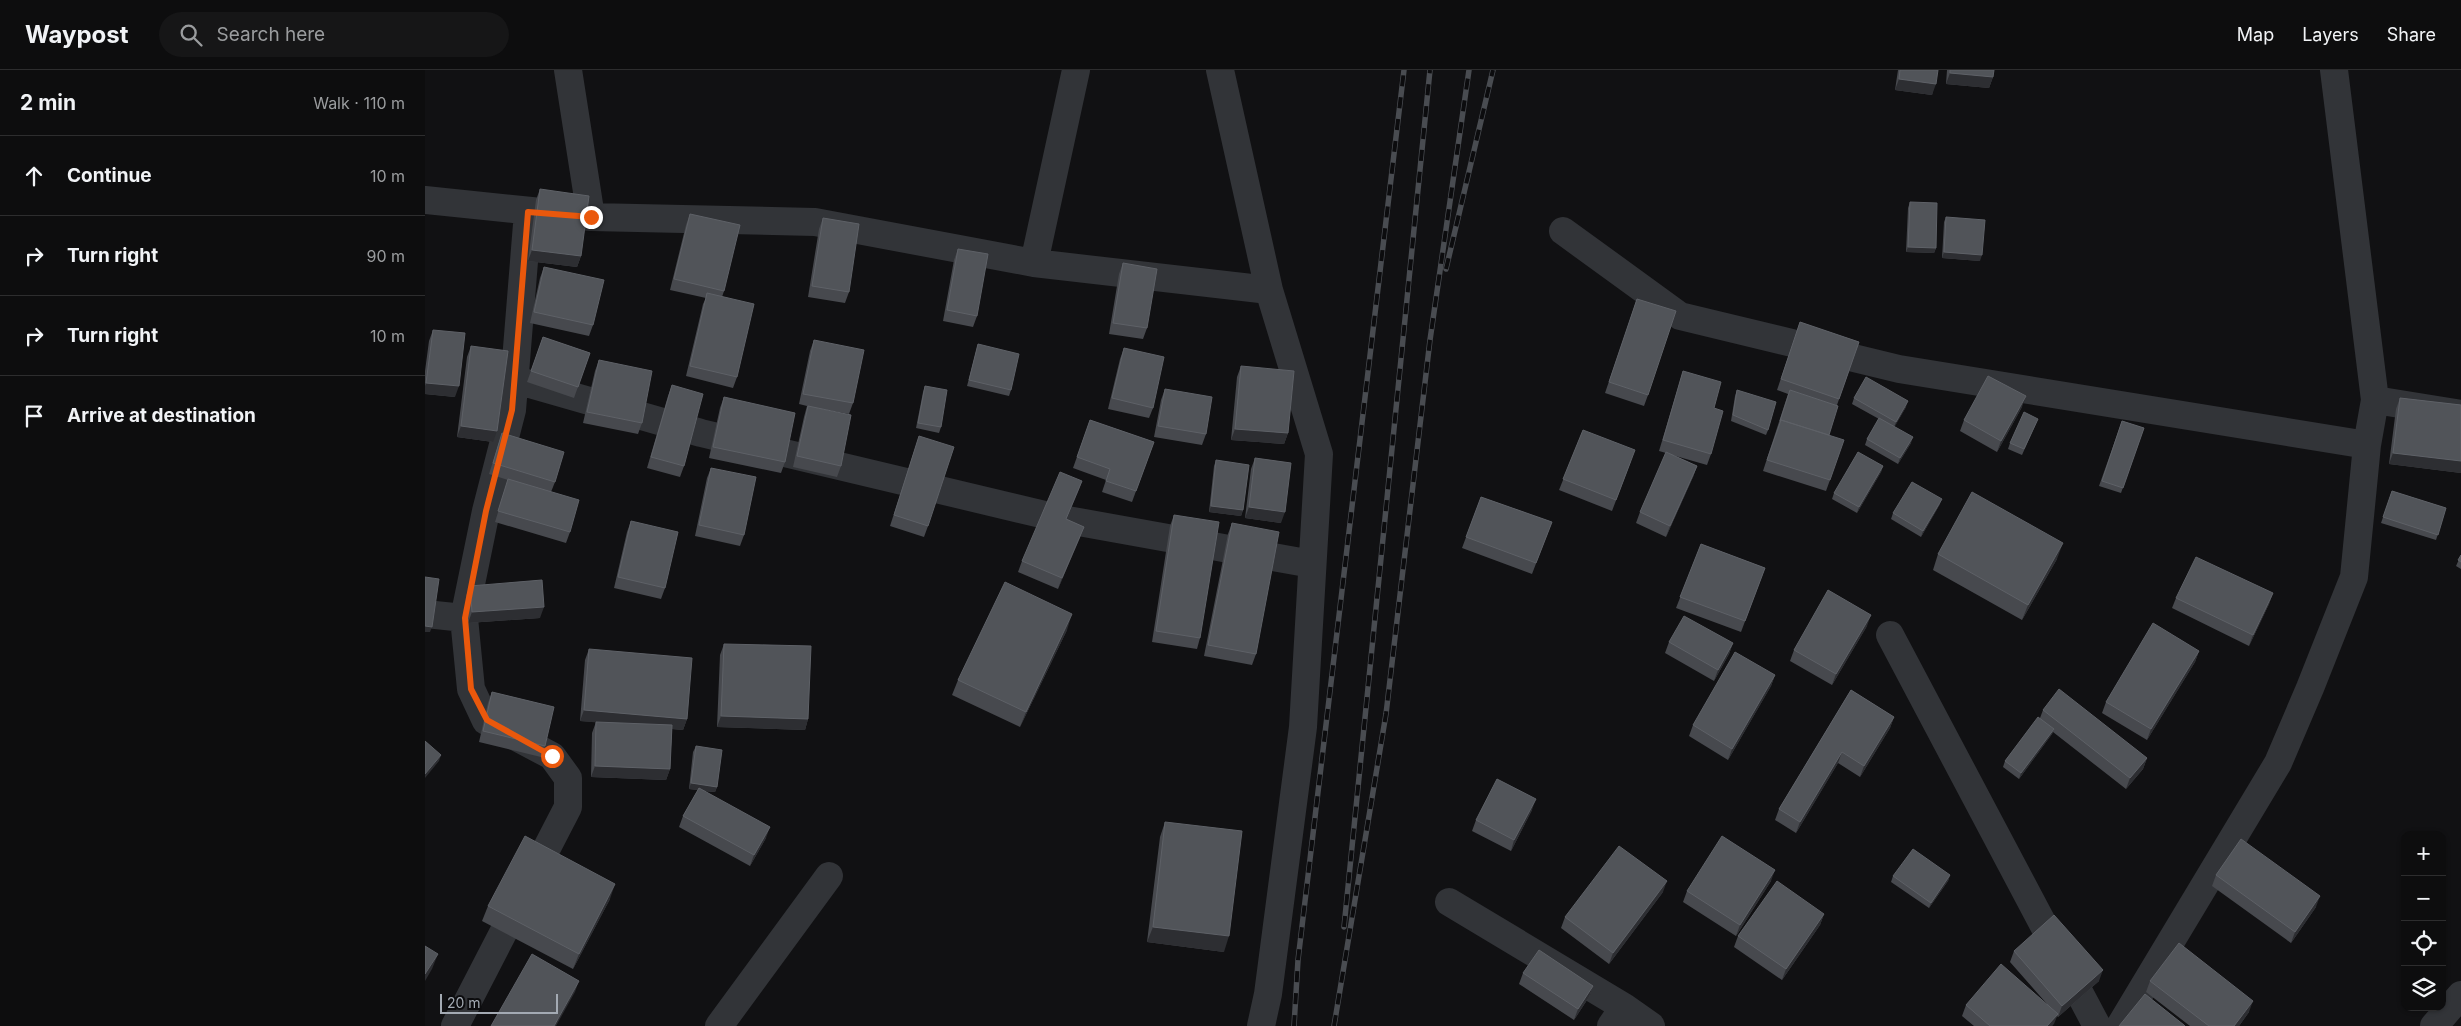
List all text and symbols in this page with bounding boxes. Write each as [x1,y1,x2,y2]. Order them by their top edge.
search box [159,12,509,57]
text: Waypost [25,20,129,49]
icon: search [177,21,205,49]
text: Search here [217,23,325,46]
text: Map [2237,24,2274,45]
text: Layers [2302,24,2359,45]
text: Share [2387,24,2436,45]
text: 2 min [20,90,76,115]
text: Walk · 110 m [313,93,405,113]
icon: ahead [20,162,48,190]
text: Continue [67,164,152,187]
text: 10 m [370,166,405,186]
route end [580,206,603,229]
icon: right [20,242,48,270]
text: Turn right [67,244,158,267]
text: 90 m [366,246,405,266]
icon: right [20,322,48,350]
text: Turn right [67,324,158,347]
text: 10 m [370,326,405,346]
icon: arrive [20,402,48,430]
text: Arrive at destination [67,404,256,427]
route start [541,745,564,768]
map controls [2401,831,2446,1011]
button: + [2401,831,2446,876]
button: − [2401,876,2446,921]
button: locate [2401,921,2446,966]
button: layers [2401,966,2446,1011]
scale bar [440,991,557,1014]
text: 20 m [447,994,481,1011]

